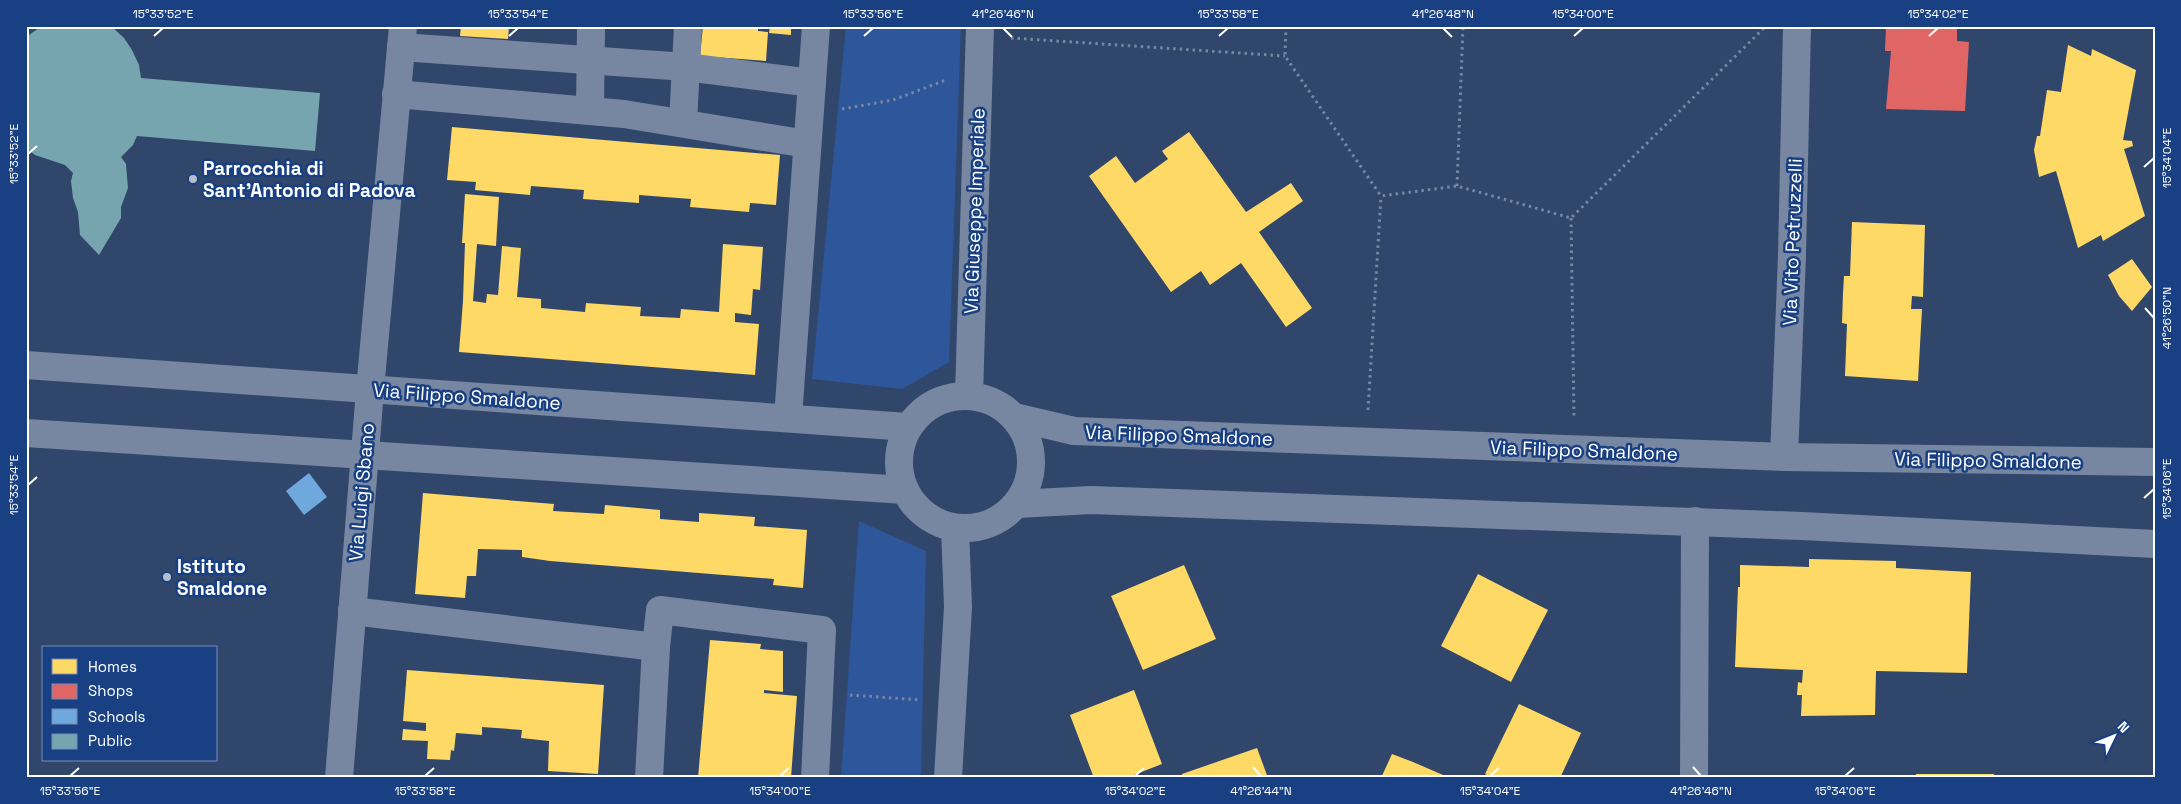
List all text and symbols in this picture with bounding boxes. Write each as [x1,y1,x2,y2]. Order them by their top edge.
text: 15°33'52"E [133,6,193,22]
text: 15°33'54"E [488,6,548,22]
text: 15°33'56"E [843,6,904,22]
text: 41°26'46"N [972,6,1034,22]
text: 15°33'58"E [1198,6,1259,22]
text: 41°26'48"N [1412,6,1474,22]
text: 15°34'00"E [1552,6,1614,22]
text: 15°34'02"E [1908,6,1969,22]
street label: Via Giuseppe Imperiale [958,108,991,314]
text: 15°33'52"E [6,124,22,184]
text: 15°34'04"E [2159,127,2175,188]
place label: Parrocchia di Sant'Antonio di Padova [203,156,416,203]
street label: Via Vito Petruzzelli [1777,158,1808,326]
marker: Parrocchia di Sant'Antonio di Padova [187,173,199,185]
text: 41°26'50"N [2159,287,2175,349]
street label: Via Filippo Smaldone [372,377,562,416]
street label: Via Filippo Smaldone [1085,420,1273,451]
street label: Via Luigi Sbano [343,422,380,562]
street label: Via Filippo Smaldone [1490,435,1678,466]
street label: Via Filippo Smaldone [1894,446,2082,475]
text: 15°33'54"E [6,455,22,515]
text: 15°34'06"E [2159,458,2175,520]
place label: Istituto Smaldone [177,554,267,601]
marker: Istituto Smaldone [161,571,173,583]
legend [42,646,218,762]
text: Homes [88,657,137,676]
text: Shops [88,681,133,700]
text: Schools [88,707,146,726]
north arrow [2088,712,2138,762]
text: N [2114,718,2133,737]
text: Public [88,731,132,750]
text: 15°33'56"E [40,783,101,799]
text: 15°33'58"E [395,783,456,799]
text: 15°34'00"E [749,783,811,799]
text: 15°34'02"E [1105,783,1166,799]
text: 41°26'44"N [1230,783,1292,799]
text: 15°34'04"E [1460,783,1521,799]
text: 41°26'46"N [1670,783,1732,799]
text: 15°34'06"E [1815,783,1876,799]

